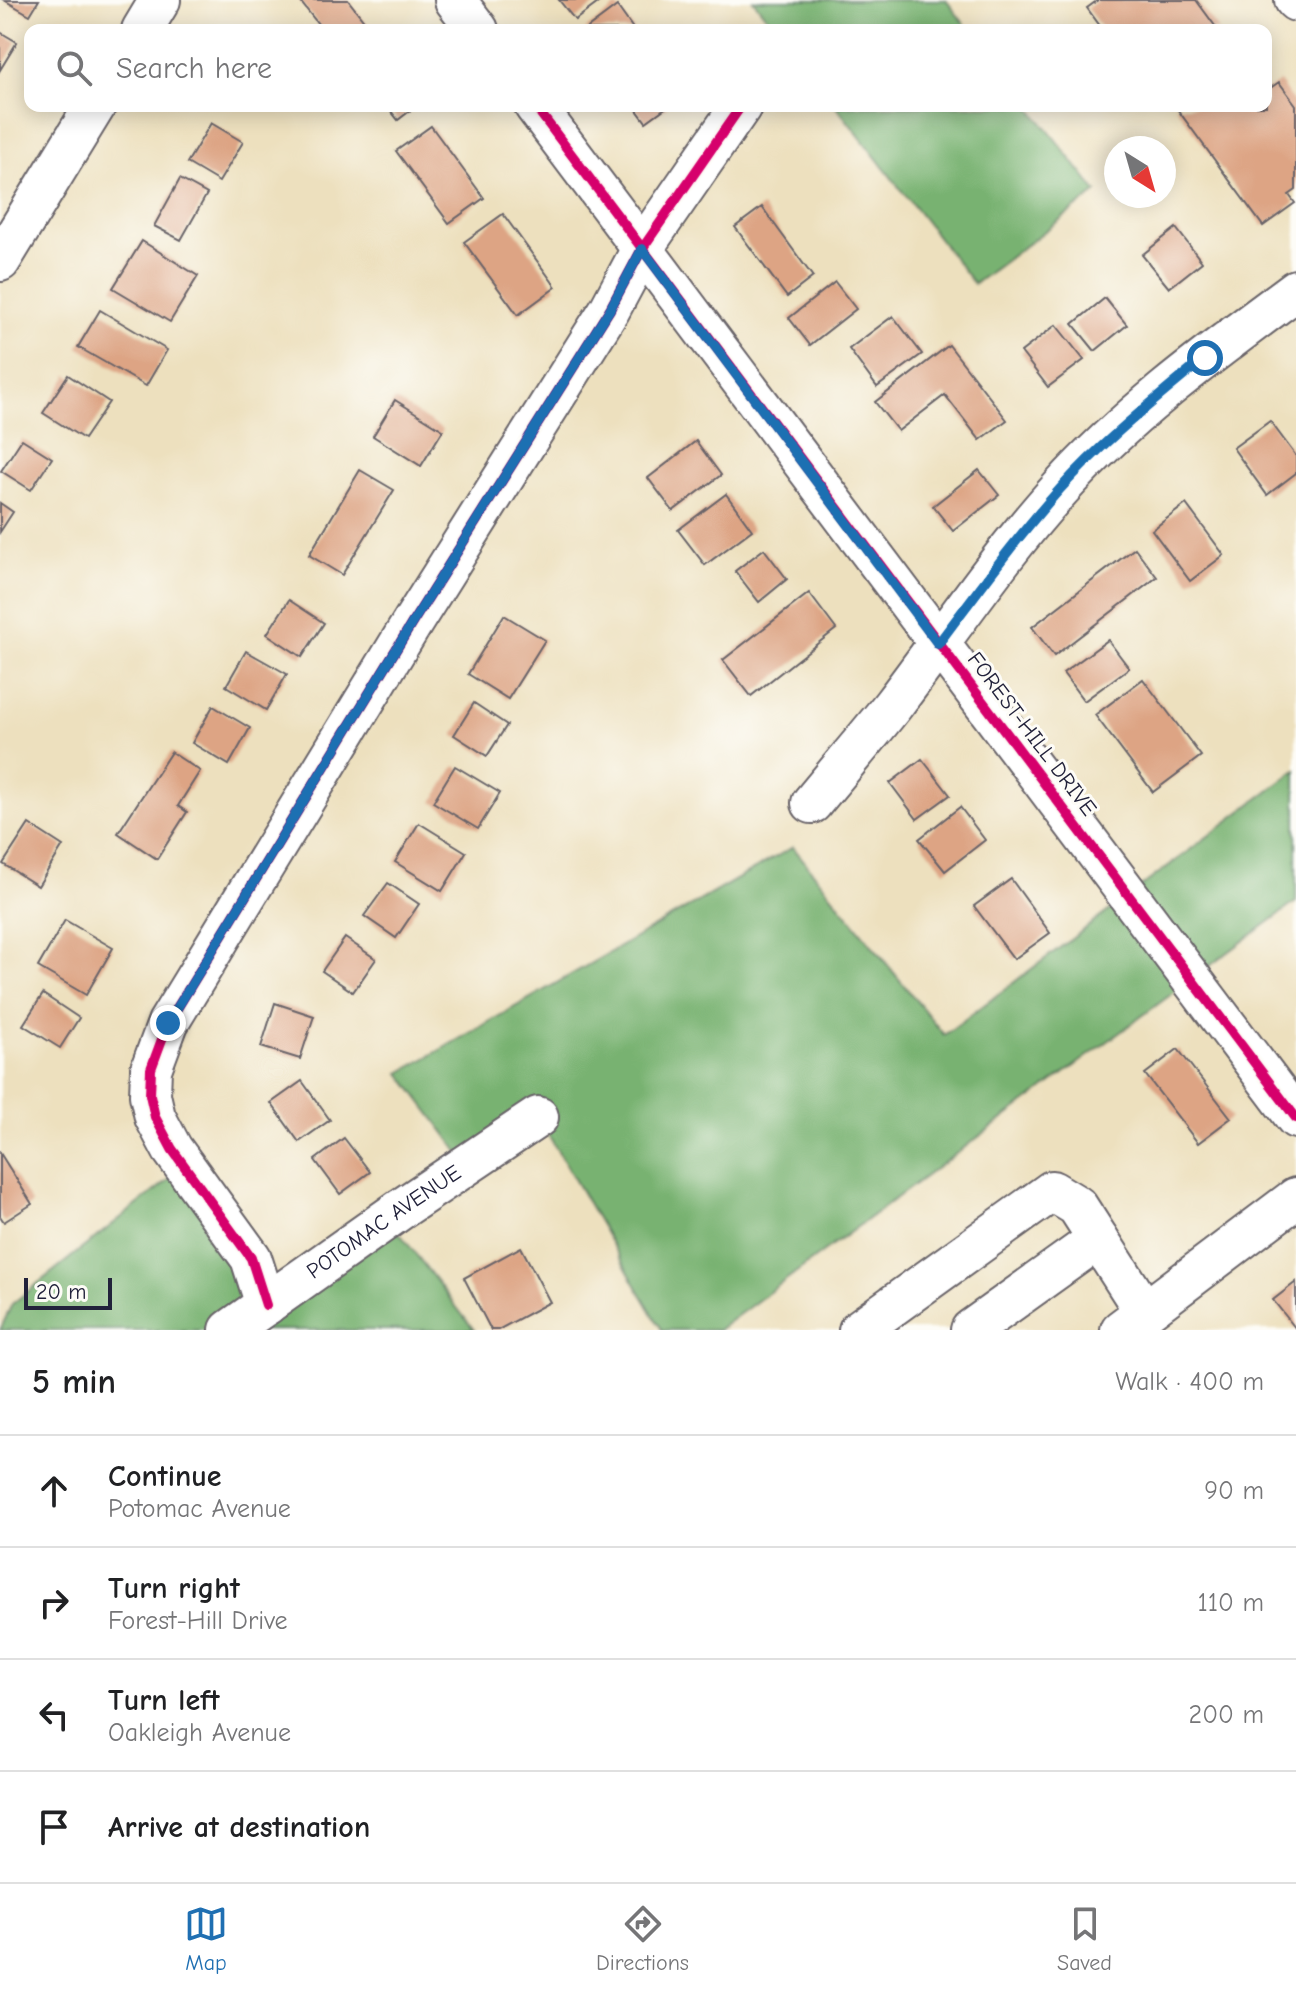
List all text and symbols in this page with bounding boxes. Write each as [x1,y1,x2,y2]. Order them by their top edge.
search box [24,24,1272,112]
icon: search [52,46,96,90]
text: Search here [116,51,272,86]
north arrow [1104,136,1176,208]
route start [1187,340,1223,376]
street label: FOREST-HILL DRIVE [962,647,1102,821]
route end [150,1005,186,1041]
street label: POTOMAC AVENUE [302,1160,466,1284]
scale bar [24,1274,112,1310]
text: 20 m [36,1279,86,1305]
text: 5 min [32,1362,116,1402]
text: Walk · 400 m [1115,1367,1264,1397]
text: Continue [108,1459,222,1494]
icon: ahead [32,1469,76,1513]
text: 90 m [1204,1476,1264,1506]
text: Potomac Avenue [108,1494,291,1524]
text: Turn right [108,1571,240,1606]
icon: right [32,1581,76,1625]
text: 110 m [1197,1588,1264,1618]
text: Forest-Hill Drive [108,1606,288,1636]
text: Turn left [108,1683,220,1718]
icon: left [32,1693,76,1737]
text: 200 m [1189,1700,1264,1730]
text: Oakleigh Avenue [108,1718,291,1748]
icon: arrive [32,1805,76,1849]
text: Arrive at destination [108,1810,370,1845]
tab: Map [184,1902,228,1976]
tab: Directions [596,1902,689,1976]
tab: Saved [1057,1902,1112,1976]

